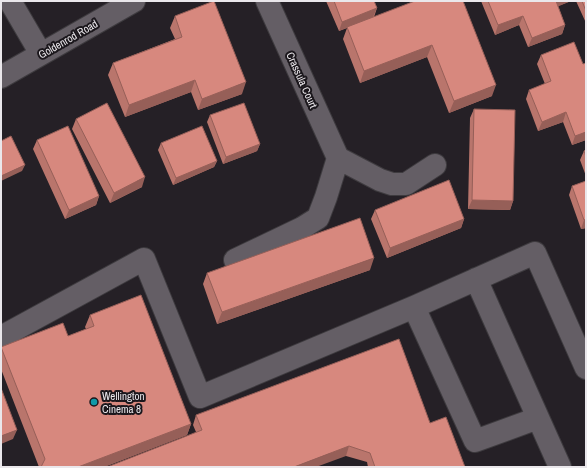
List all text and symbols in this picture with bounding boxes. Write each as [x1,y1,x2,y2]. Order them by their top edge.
street label: Goldenrod Road [36,16,100,62]
street label: Crassula Court [283,50,321,111]
place label: Wellington Cinema 8 [102,389,144,416]
marker: Wellington Cinema 8 [89,397,99,407]

